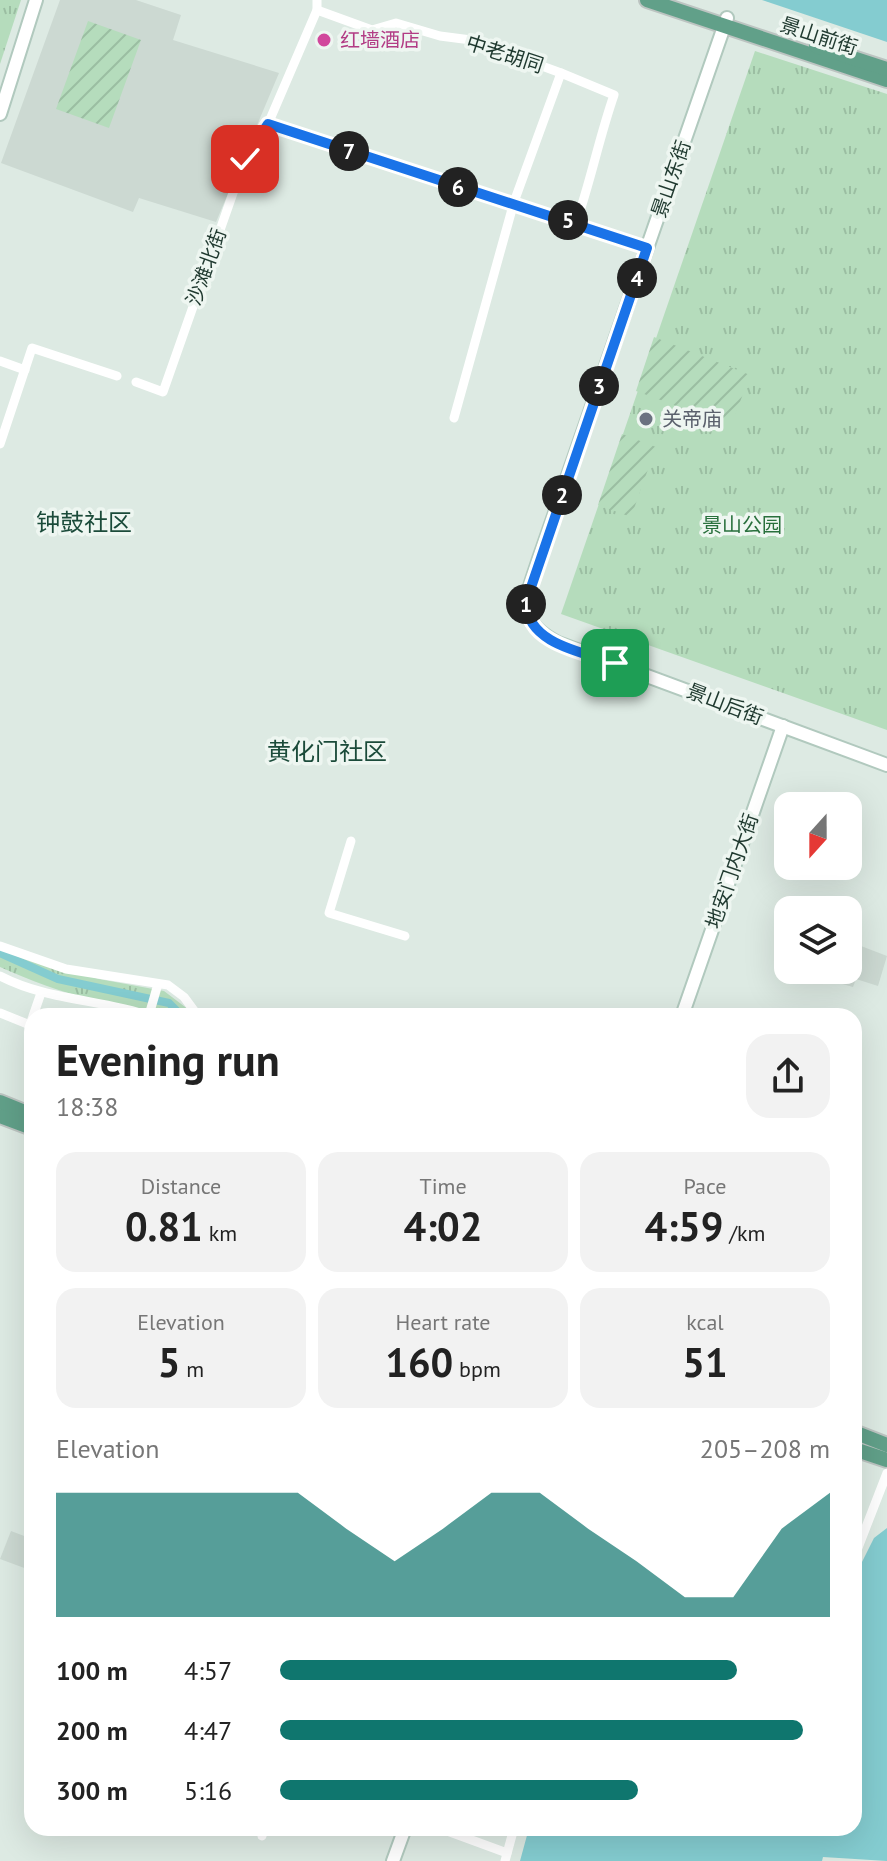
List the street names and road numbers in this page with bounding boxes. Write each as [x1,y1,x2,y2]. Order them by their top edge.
street label: 景山前街 [777,11,861,61]
street label: 中老胡同 [463,29,547,79]
street label: 景山东街 [646,137,696,221]
street label: 沙滩北街 [180,225,232,309]
street label: 景山后街 [683,678,767,730]
street label: 地安门内大街 [700,810,764,932]

